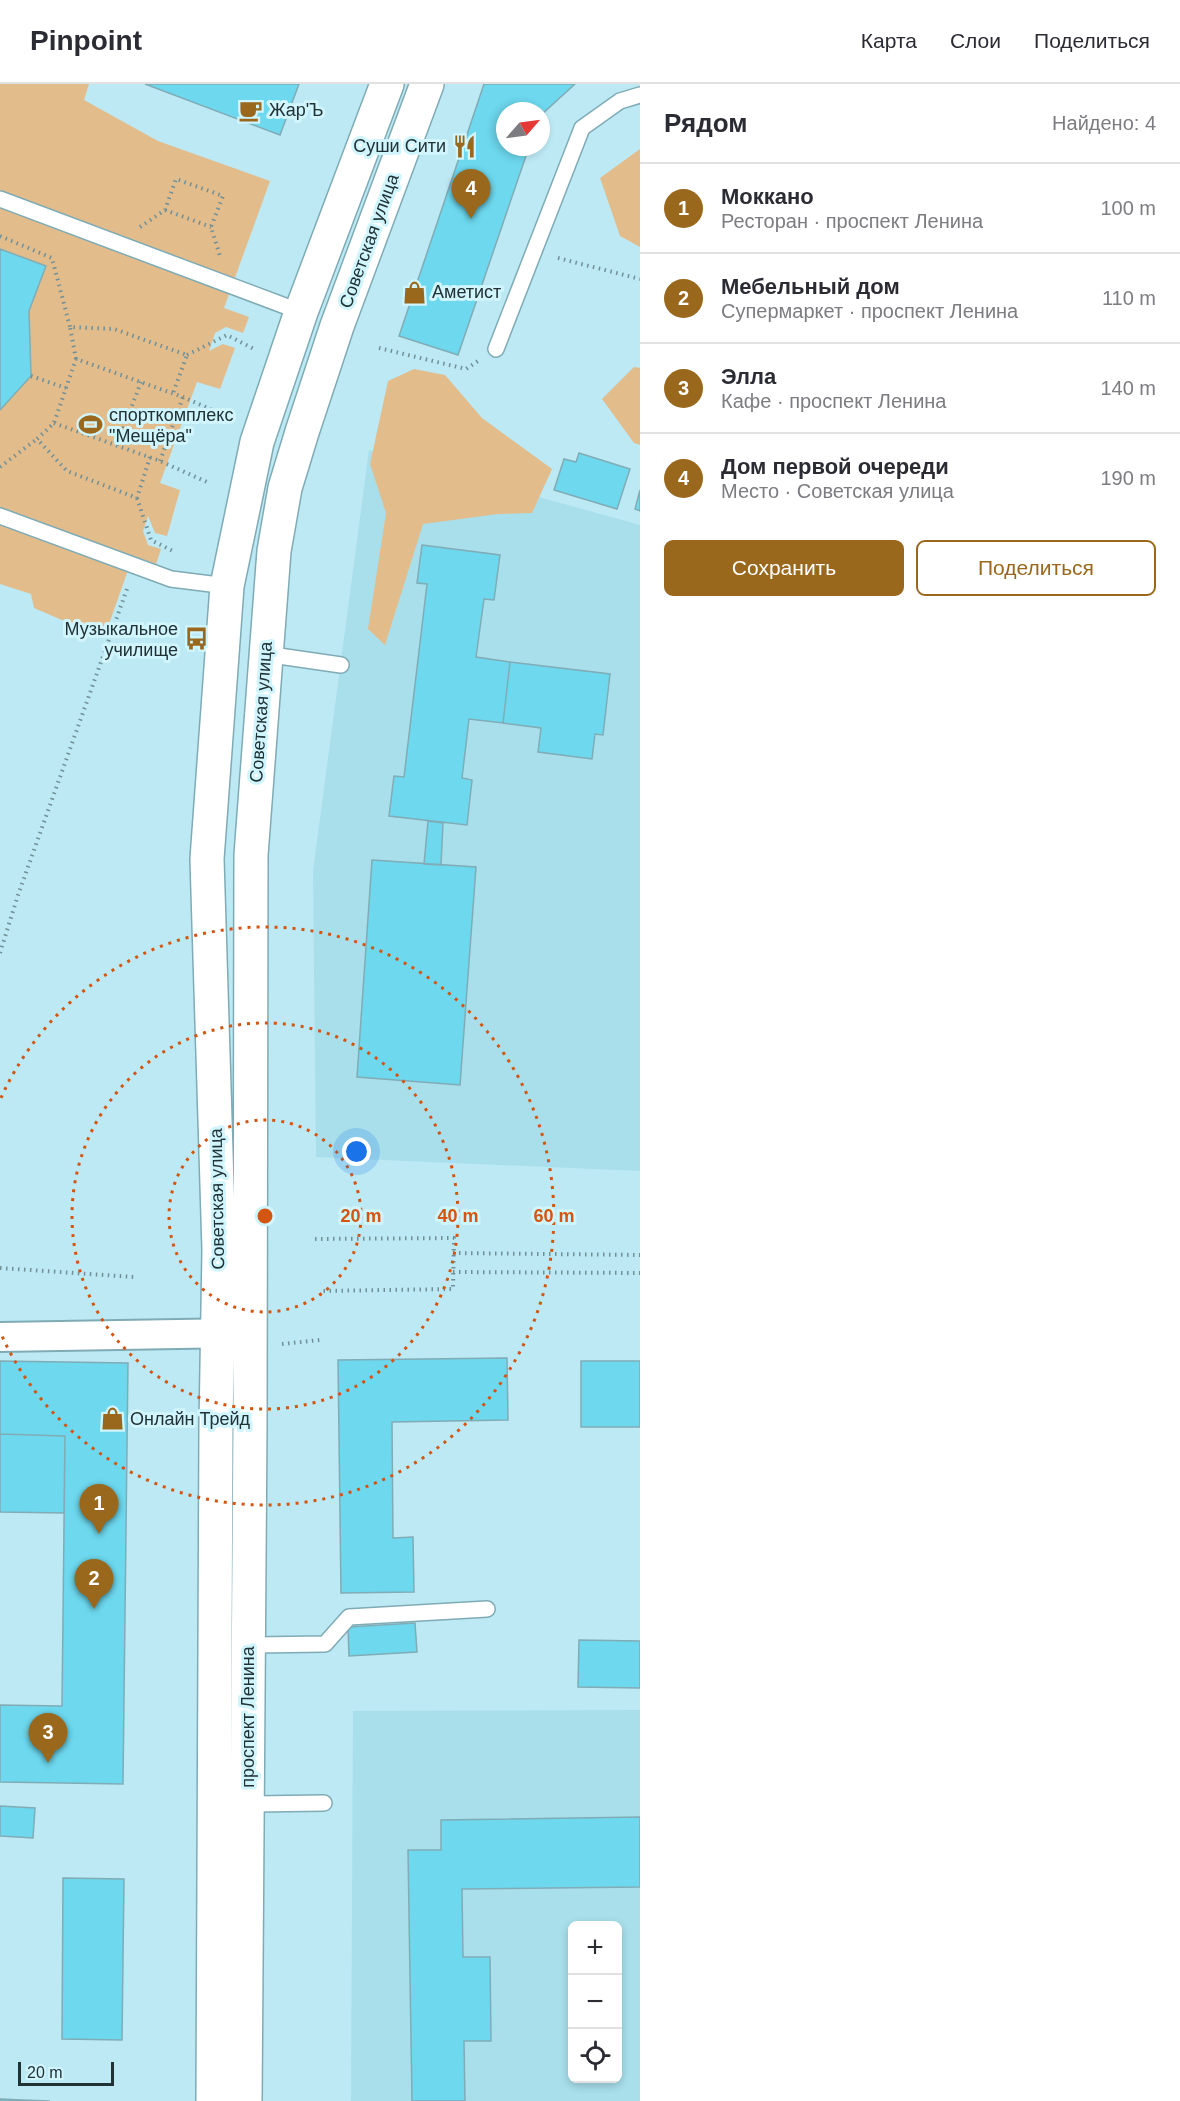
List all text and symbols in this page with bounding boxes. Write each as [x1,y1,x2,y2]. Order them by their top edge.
text: Pinpoint [30,25,142,56]
text: Карта [861,29,917,52]
text: Слои [950,29,1001,52]
text: Поделиться [1034,29,1150,52]
cafe icon: Жар'Ъ [238,97,264,123]
place label: Жар'Ъ [269,100,324,120]
north arrow [496,102,550,156]
text: Рядом [664,108,747,138]
text: Найдено: 4 [1052,112,1156,134]
restaurant icon: Суши Сити [451,133,477,159]
place label: Суши Сити [353,136,446,156]
street label: Советская улица [335,170,403,311]
pin: 4 [452,170,490,219]
text: Моккано [721,184,814,209]
text: 1 [678,197,689,219]
text: 100 m [1100,197,1156,219]
text: Ресторан · проспект Ленина [721,210,983,232]
text: Мебельный дом [721,274,900,299]
shop icon: Аметист [401,279,427,305]
place label: Аметист [432,282,501,302]
text: 2 [678,287,689,309]
text: 110 m [1102,287,1156,309]
text: Супермаркет · проспект Ленина [721,300,1018,322]
text: Элла [721,364,776,389]
text: 3 [678,377,689,399]
text: 140 m [1100,377,1156,399]
text: Кафе · проспект Ленина [721,390,946,412]
place label: спорткомплекс "Мещёра" [109,405,233,446]
sports icon: спорткомплекс "Мещёра" [78,412,104,438]
text: Дом первой очереди [721,454,949,479]
text: 4 [678,467,689,489]
text: 190 m [1100,467,1156,489]
text: Место · Советская улица [721,480,954,502]
button: Сохранить [664,540,904,596]
button: Поделиться [916,540,1156,596]
place label: Музыкальное училище [64,619,178,660]
bus stop icon: Музыкальное училище [183,626,209,652]
street label: Советская улица [246,640,276,783]
street label: Советская улица [206,1127,228,1270]
your location [342,1137,371,1166]
centre of rings [255,1206,275,1226]
text: 20 m [340,1206,382,1226]
text: 40 m [437,1206,479,1226]
text: 60 m [533,1206,575,1226]
shop icon: Онлайн Трейд [99,1406,125,1432]
place label: Онлайн Трейд [130,1409,251,1429]
pin: 1 [80,1484,118,1534]
pin: 2 [74,1560,113,1609]
street label: проспект Ленина [238,1645,258,1788]
pin: 3 [28,1714,68,1763]
map controls [568,1921,622,2083]
button: + [568,1921,622,1975]
button: − [568,1975,622,2029]
button: locate [568,2029,622,2083]
scale bar [18,2059,114,2086]
text: 20 m [27,2064,63,2081]

